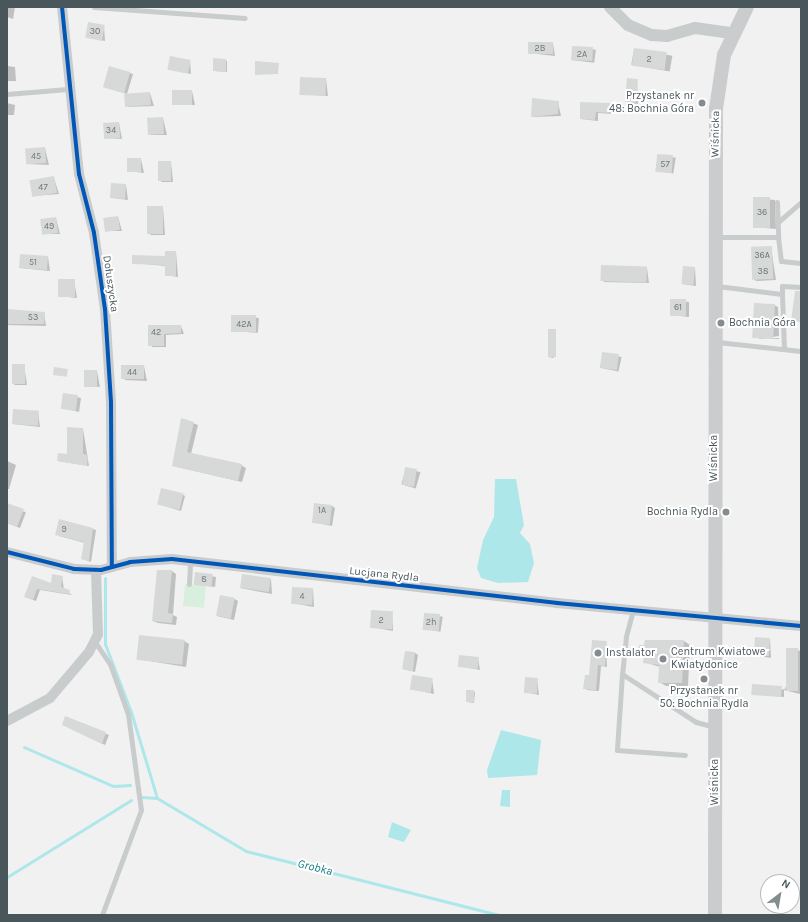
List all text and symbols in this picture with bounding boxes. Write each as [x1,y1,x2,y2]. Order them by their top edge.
house number: 30 [90,26,100,36]
house number: 2B [535,43,545,53]
house number: 2A [577,49,587,59]
house number: 2 [646,54,652,64]
place label: Przystanek nr 48: Bochnia Góra [609,90,694,116]
marker: Przystanek nr 48: Bochnia Góra [697,98,707,108]
street label: Wiśnicka [709,111,723,157]
house number: 34 [106,125,116,135]
house number: 45 [31,151,41,161]
house number: 57 [660,159,670,169]
house number: 47 [38,182,48,192]
house number: 36 [757,207,767,217]
house number: 49 [44,221,54,231]
house number: 36A [754,250,770,260]
street label: Dołuszycka [99,255,121,313]
house number: 51 [29,257,37,267]
house number: 38 [758,266,768,276]
house number: 61 [674,302,682,312]
house number: 53 [28,312,38,322]
place label: Bochnia Góra [729,316,796,330]
marker: Bochnia Góra [716,318,726,328]
house number: 42A [236,319,252,329]
house number: 42 [151,327,161,337]
house number: 44 [127,367,137,377]
street label: Wiśnicka [707,435,721,481]
house number: 1A [318,505,326,515]
place label: Bochnia Rydla [647,505,718,519]
marker: Bochnia Rydla [721,507,731,517]
house number: 9 [61,524,67,534]
street label: Lucjana Rydla [349,565,419,585]
house number: 8 [201,574,207,584]
house number: 4 [299,591,305,601]
house number: 2 [378,615,384,625]
house number: 2h [426,617,436,627]
place label: Instalator [606,646,655,660]
place label: Centrum Kwiatowe Kwiatydonice [671,646,765,672]
marker: Instalator [593,648,603,658]
marker: Centrum Kwiatowe Kwiatydonice [658,654,668,664]
marker: Przystanek nr 50: Bochnia Rydla [699,674,709,684]
place label: Przystanek nr 50: Bochnia Rydla [659,685,749,711]
street label: Wiśnicka [708,759,722,805]
water label: Grobka [296,857,334,879]
north arrow [760,874,800,914]
text: N [779,877,793,892]

